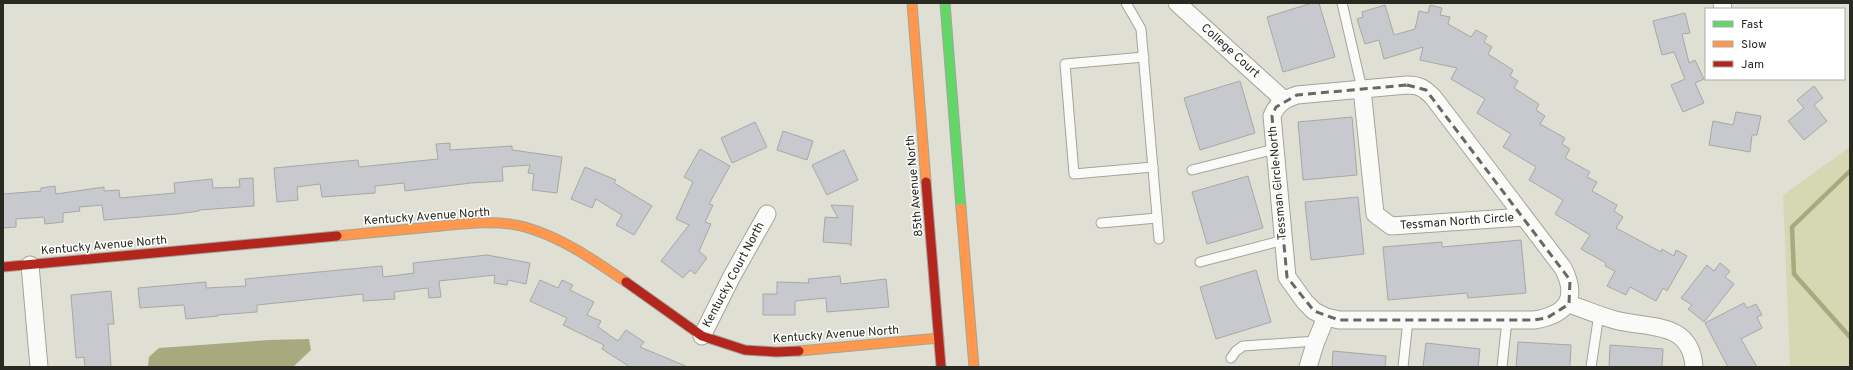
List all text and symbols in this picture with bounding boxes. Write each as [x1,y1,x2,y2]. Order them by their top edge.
legend [1705,8,1845,80]
text: Fast [1741,17,1763,33]
street label: College Court [1197,20,1263,82]
text: Slow [1741,37,1767,53]
text: Jam [1741,57,1764,73]
street label: Tessman Circle North [1265,125,1291,241]
street label: 85th Avenue North [903,134,927,238]
street label: Kentucky Avenue North [363,205,491,229]
street label: Tessman North Circle [1399,210,1515,234]
street label: Kentucky Court North [699,219,769,331]
street label: Kentucky Avenue North [40,233,168,259]
street label: Kentucky Avenue North [772,323,900,347]

